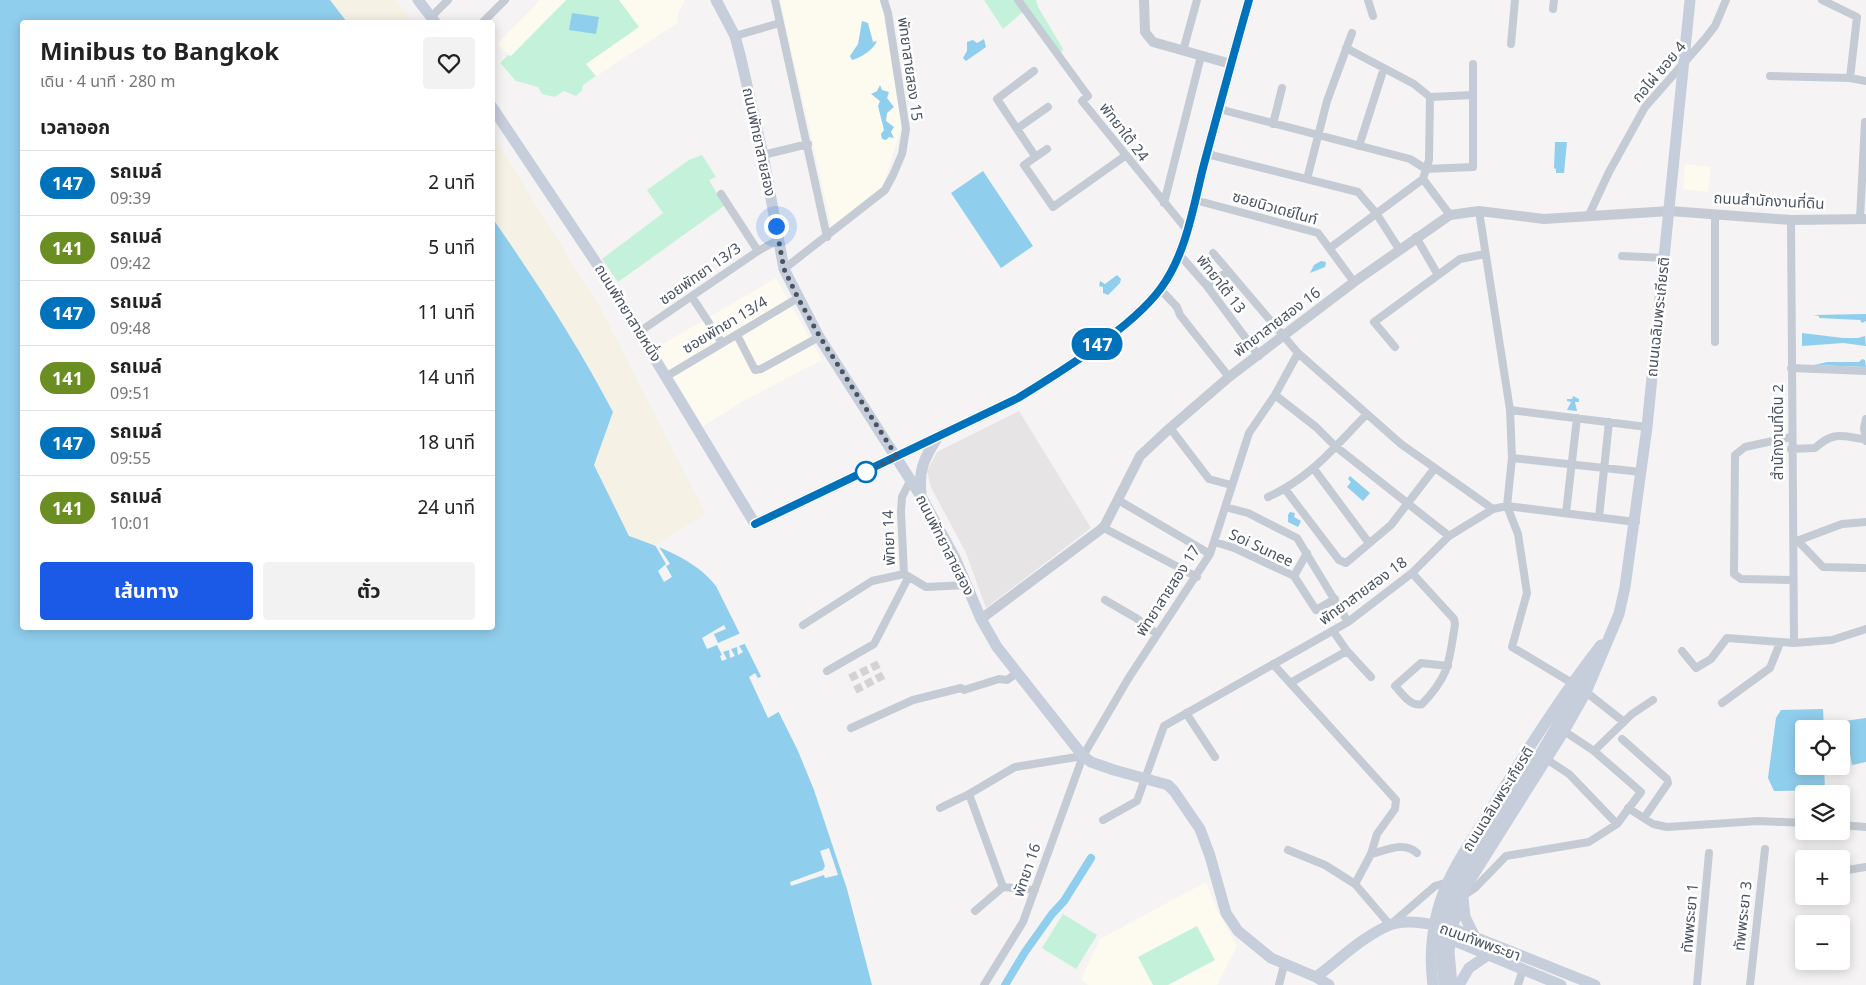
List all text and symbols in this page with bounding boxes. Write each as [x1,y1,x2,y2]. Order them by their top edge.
street label: พัทยาสายสอง 15 [894,16,928,122]
text: Minibus to Bangkok [40,34,279,67]
street label: กอไผ่ ซอย 4 [1627,36,1690,106]
button: heart [423,37,475,89]
text: เดิน · 4 นาที · 280 m [40,70,175,92]
street label: ถนนพัทยาสายสอง [739,86,781,198]
street label: พัทยาใต้ 24 [1096,98,1154,165]
text: เวลาออก [40,114,110,140]
text: รถเมล์ [110,158,162,184]
text: 2 นาที [428,169,475,195]
text: 147 [52,171,83,195]
street label: ซอยนิวเดย์ไนท์ [1230,185,1320,229]
text: 09:39 [110,187,151,209]
street label: ถนนสำนักงานที่ดิน [1713,187,1825,213]
your location [764,214,789,239]
text: รถเมล์ [110,223,162,249]
text: 5 นาที [428,234,475,260]
text: 141 [52,236,83,260]
street label: ซอยพัทยา 13/3 [655,238,744,309]
street label: พัทยาใต้ 13 [1193,250,1251,317]
text: 09:42 [110,252,151,274]
street label: ถนนเฉลิมพระเกียรติ [1641,256,1673,378]
street label: ถนนพัทยาสายหนึ่ง [591,260,667,365]
street label: พัทยาสายสอง 16 [1229,282,1324,361]
text: รถเมล์ [110,288,162,314]
street label: ซอยพัทยา 13/4 [678,291,771,357]
text: 11 นาที [417,299,475,325]
text: 147 [52,301,83,325]
text: 09:48 [110,317,151,339]
line badge: 147 [1068,328,1126,360]
text: 147 [1082,332,1112,356]
text: รถเมล์ [110,353,162,379]
text: 14 นาที [417,364,475,390]
text: 141 [52,366,83,390]
text: 09:51 [110,382,151,404]
street label: สำนักงานที่ดิน 2 [1767,384,1787,480]
text: รถเมล์ [110,418,162,444]
text: 18 นาที [417,429,475,455]
text: 147 [52,431,83,455]
text: 09:55 [110,447,151,469]
unlabelled marker [855,461,877,483]
text: รถเมล์ [110,483,162,509]
street label: ถนนพัทยาสายสอง [912,491,980,598]
text: 24 นาที [417,494,475,520]
text: 141 [52,496,83,520]
street label: พัทยา 14 [877,509,899,566]
text: 10:01 [110,512,151,534]
street label: Soi Sunee [1226,523,1297,571]
street label: พัทยาสายสอง 17 [1130,541,1204,640]
street label: พัทยาสายสอง 18 [1314,551,1411,629]
button: เส้นทาง [40,562,253,620]
button: ตั๋ว [263,562,475,620]
map controls [1795,720,1850,970]
button: locate [1795,720,1850,775]
street label: ถนนเฉลิมพระเกียรติ [1457,742,1538,855]
button: layers [1795,785,1850,840]
street label: พัทยา 16 [1008,840,1045,899]
button: + [1795,850,1850,905]
street label: ทัพพระยา 3 [1728,880,1756,952]
street label: ทัพพระยา 1 [1676,882,1702,954]
button: − [1795,915,1850,970]
street label: ถนนทัพพระยา [1437,917,1524,965]

